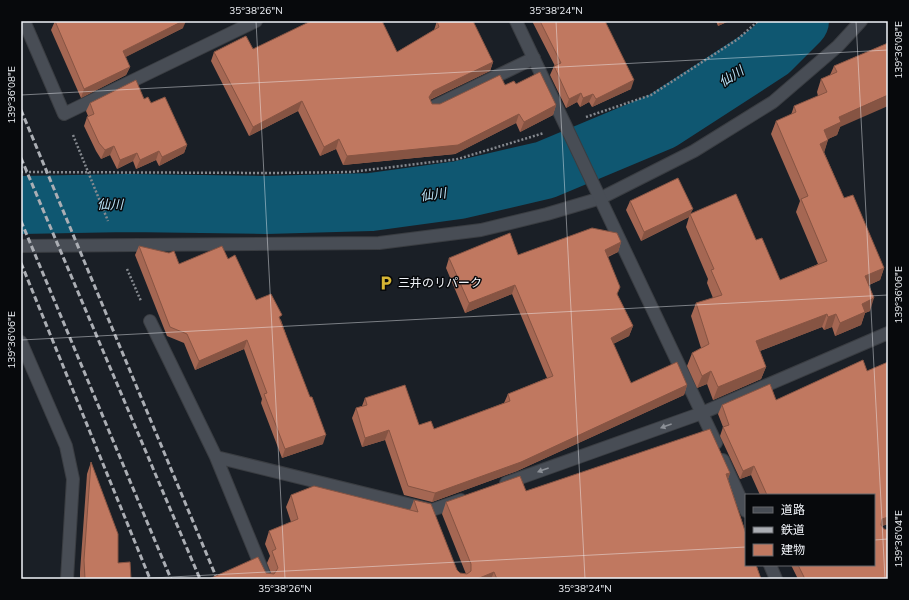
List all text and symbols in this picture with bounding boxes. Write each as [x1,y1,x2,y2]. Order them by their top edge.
text: 35°38'26"N [229,4,283,17]
text: 35°38'24"N [529,4,583,17]
text: 139°36'08"E [892,21,905,79]
water label: 仙川 [716,61,748,90]
text: 139°36'08"E [5,66,18,124]
water label: 仙川 [419,184,449,204]
water label: 仙川 [97,196,125,212]
text: 139°36'06"E [892,266,905,324]
parking icon: 三井のリパーク [377,274,395,292]
place label: 三井のリパーク [398,275,482,290]
text: 139°36'06"E [5,311,18,369]
one-way arrow [659,424,671,430]
one-way arrow [537,468,549,474]
legend [745,494,875,566]
text: 道路 [781,502,805,517]
text: 139°36'04"E [892,510,905,568]
text: 鉄道 [781,522,805,537]
text: 建物 [781,542,805,557]
text: 35°38'26"N [258,582,312,595]
text: 35°38'24"N [558,582,612,595]

